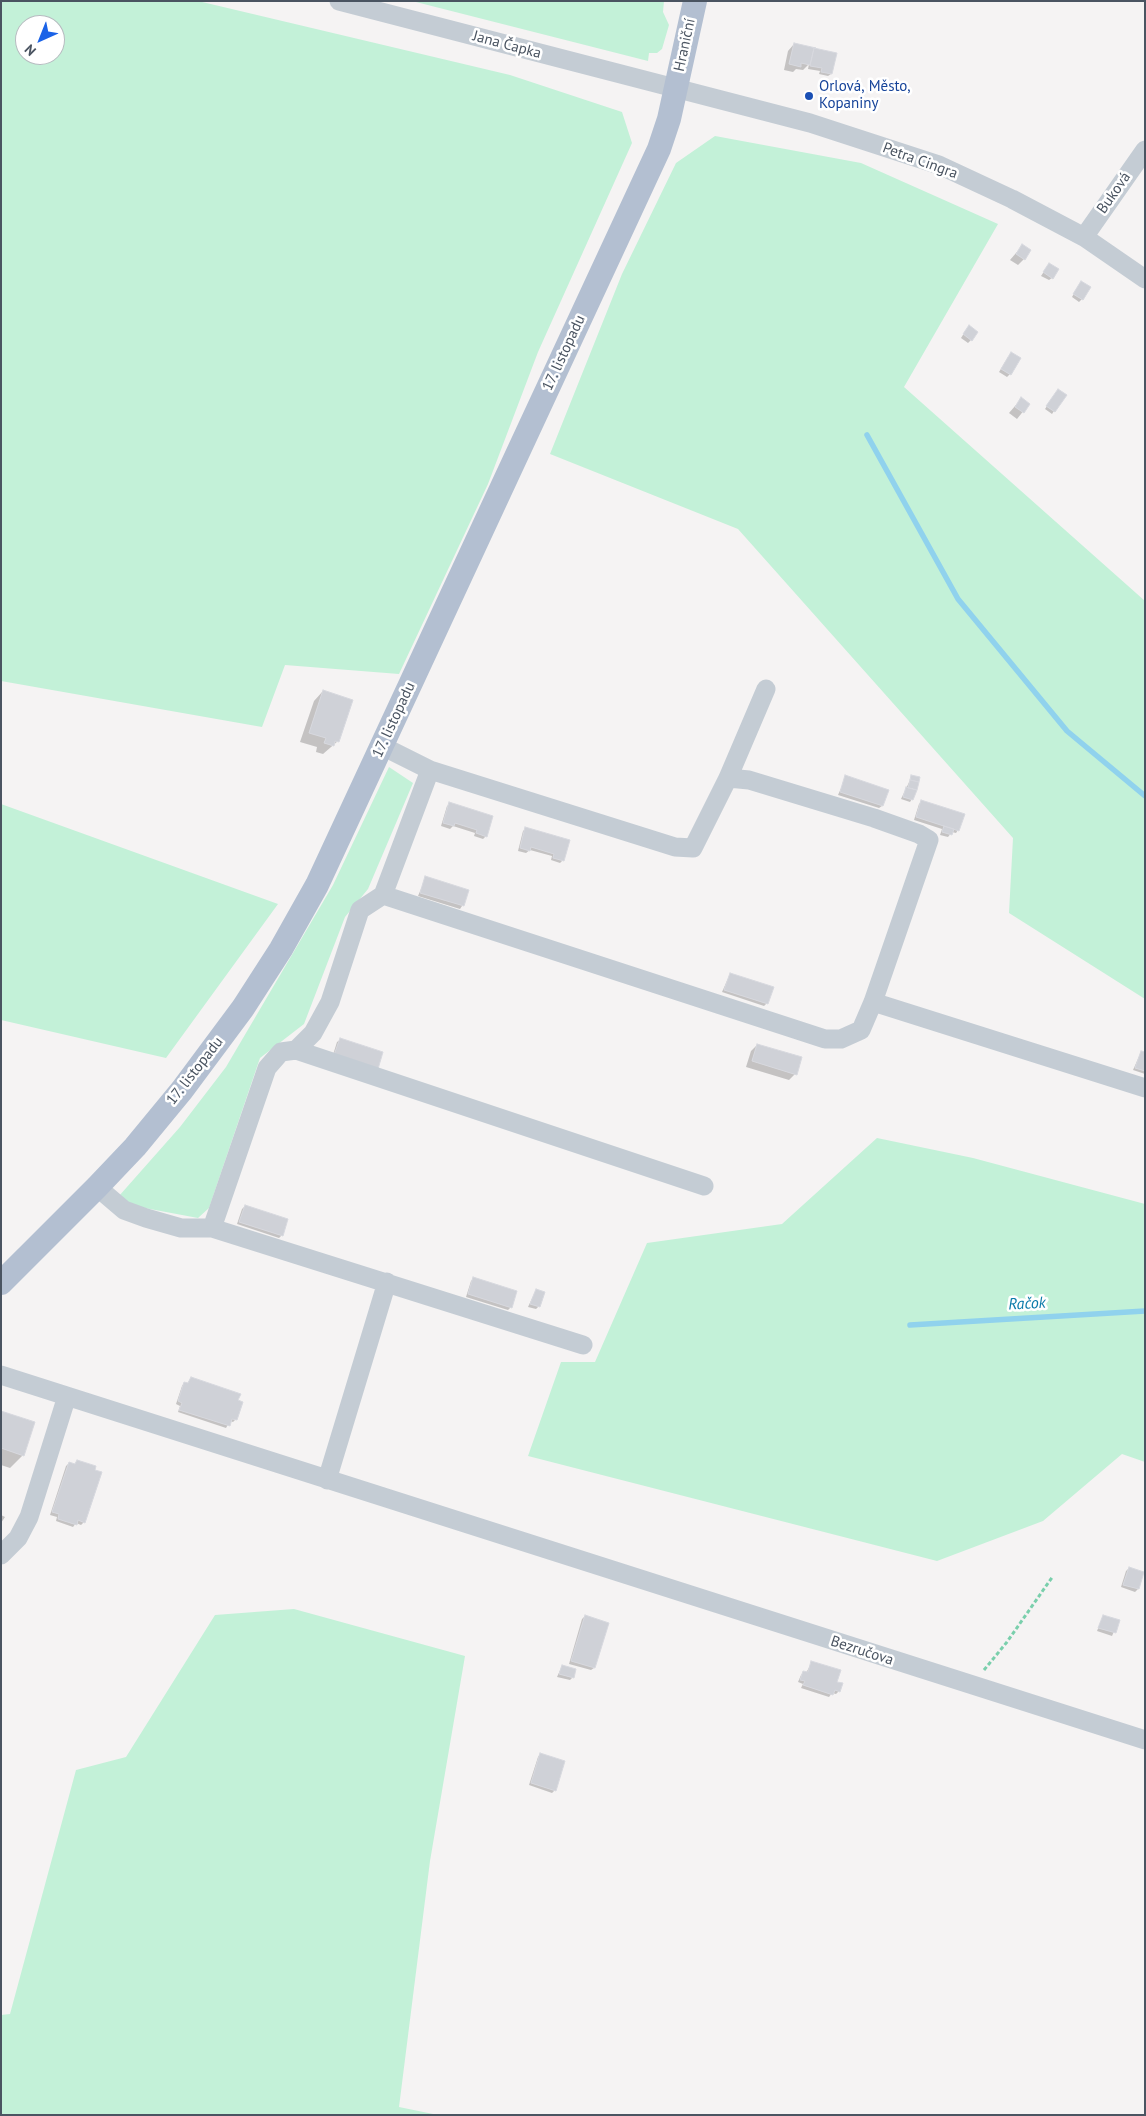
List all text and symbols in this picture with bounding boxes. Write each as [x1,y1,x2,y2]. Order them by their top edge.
north arrow [15,15,65,65]
street label: Hraniční [671,17,699,73]
street label: Jana Čapka [471,27,543,63]
text: N [21,40,40,60]
place label: Orlová, Město, Kopaniny [819,78,911,113]
marker: Orlová, Město, Kopaniny [803,90,815,102]
street label: Petra Cingra [880,139,960,183]
street label: Buková [1093,169,1135,217]
street label: 17. listopadu [539,312,589,394]
street label: 17. listopadu [369,679,419,761]
street label: 17. listopadu [163,1033,227,1109]
water label: Račok [1008,1293,1046,1315]
street label: Bezručova [828,1632,896,1670]

